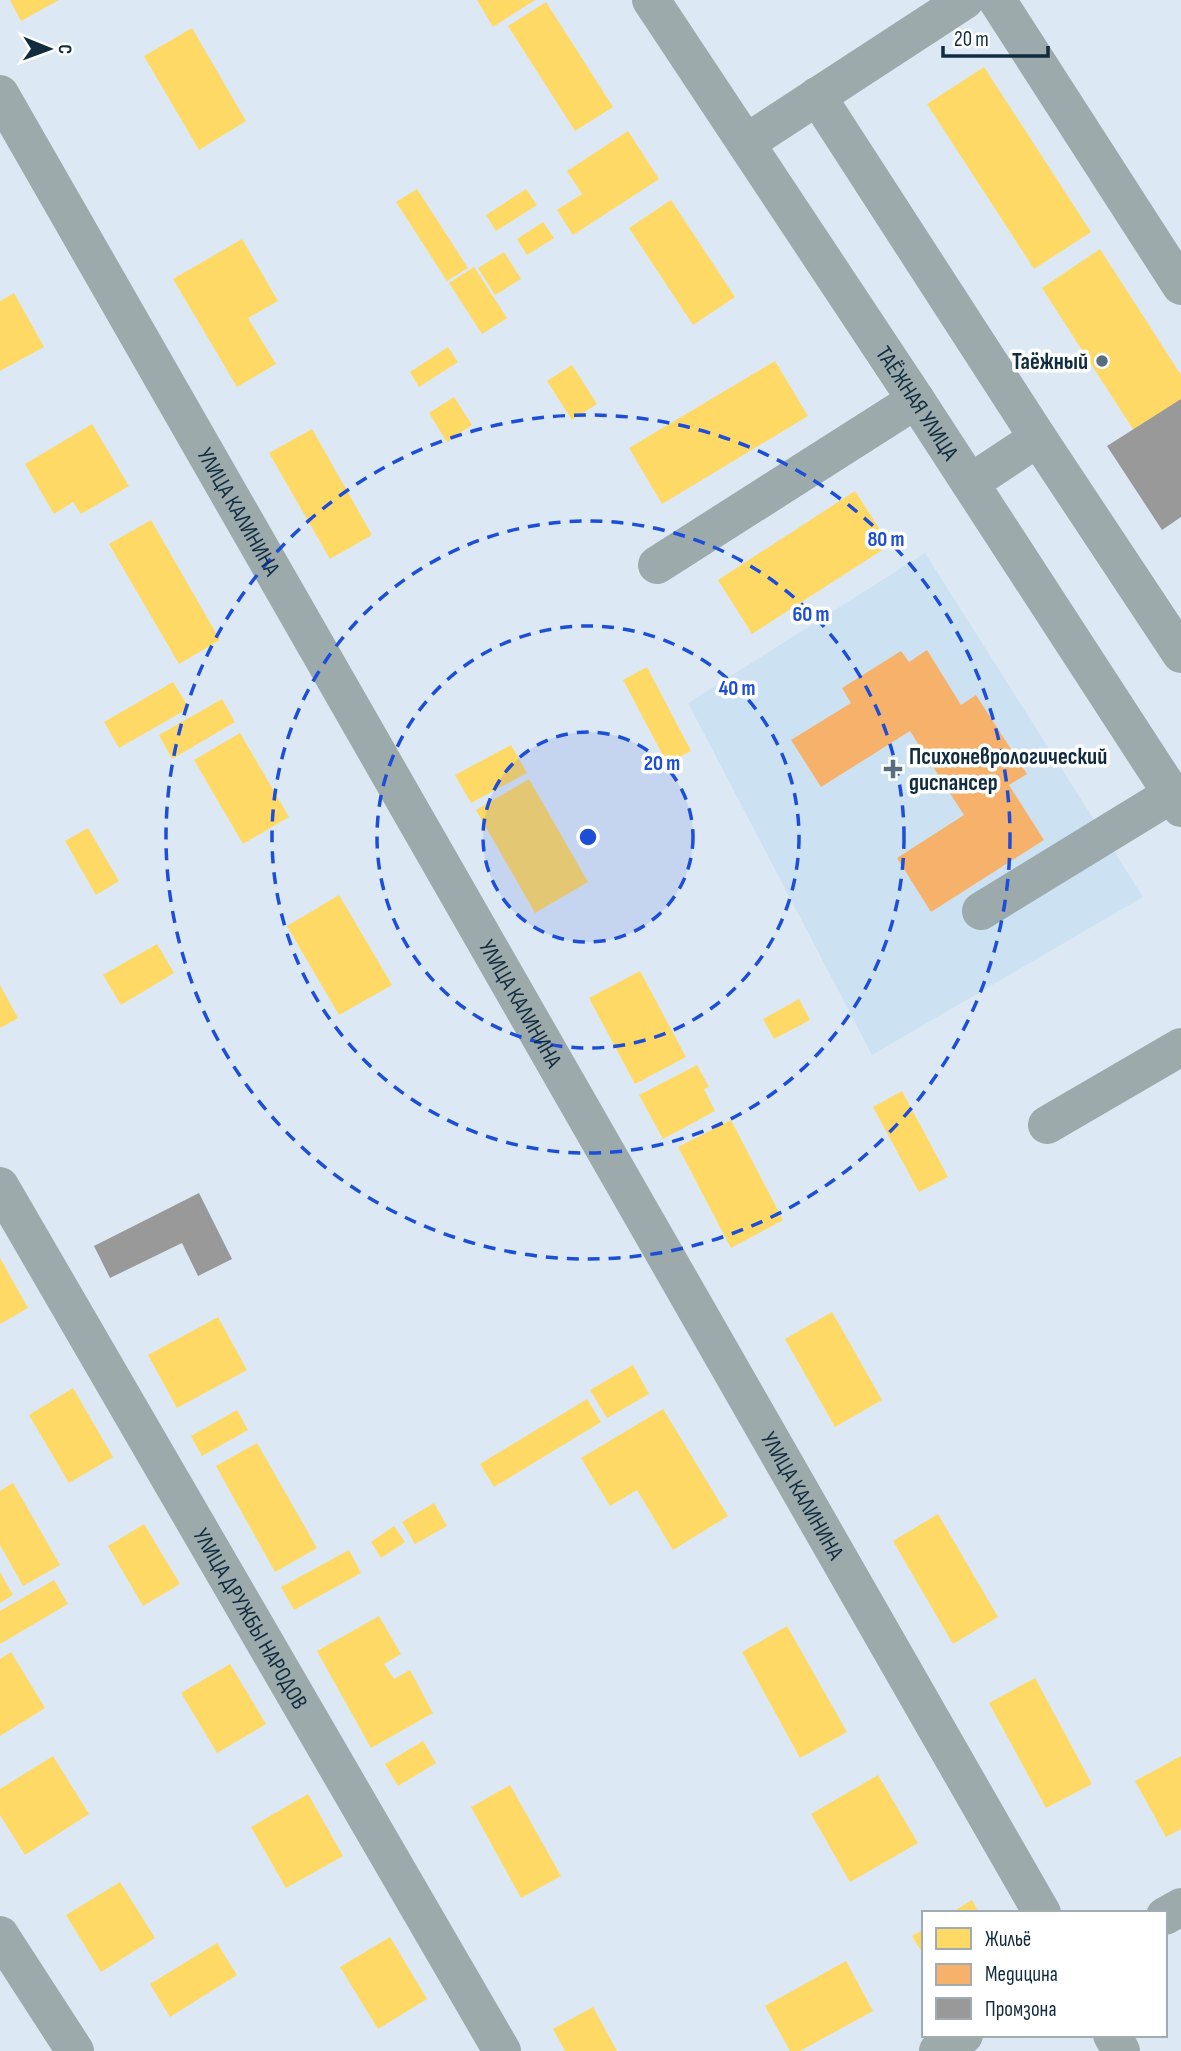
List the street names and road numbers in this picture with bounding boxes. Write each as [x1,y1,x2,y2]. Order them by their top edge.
street label: ТАЁЖНАЯ УЛИЦА [869,341,964,466]
street label: УЛИЦА КАЛИНИНА [191,443,286,581]
street label: УЛИЦА КАЛИНИНА [472,935,568,1073]
street label: УЛИЦА КАЛИНИНА [754,1427,850,1565]
street label: УЛИЦА ДРУЖБЫ НАРОДОВ [187,1523,314,1714]

